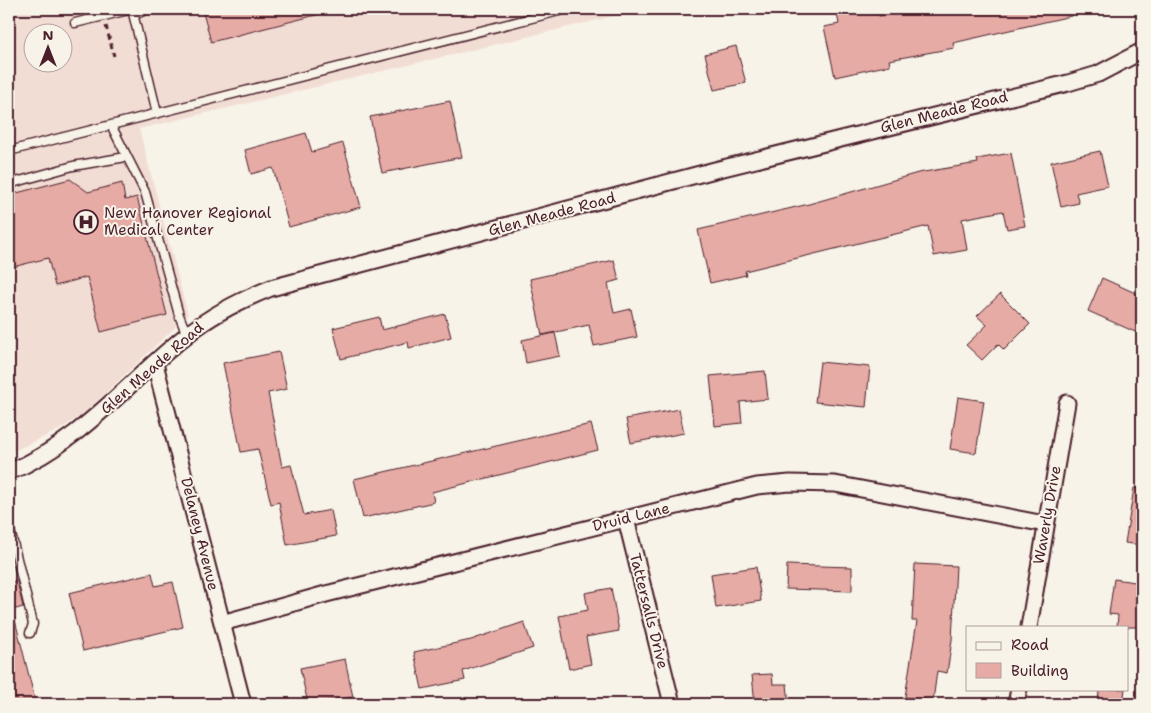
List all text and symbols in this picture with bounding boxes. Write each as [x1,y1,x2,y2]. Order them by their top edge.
north arrow [22,22,72,72]
text: N [42,26,54,44]
street label: Glen Meade Road [878,86,1010,138]
street label: Glen Meade Road [486,187,618,241]
place label: New Hanover Regional Medical Center [104,203,272,240]
hospital icon: New Hanover Regional Medical Center [73,209,99,235]
street label: Glen Meade Road [96,317,208,418]
street label: Waverly Drive [1028,464,1066,566]
street label: Delaney Avenue [176,475,224,593]
street label: Druid Lane [590,498,672,536]
street label: Tattersalls Drive [625,551,673,671]
legend [966,626,1128,690]
text: Road [1011,635,1049,655]
text: Building [1011,661,1068,681]

